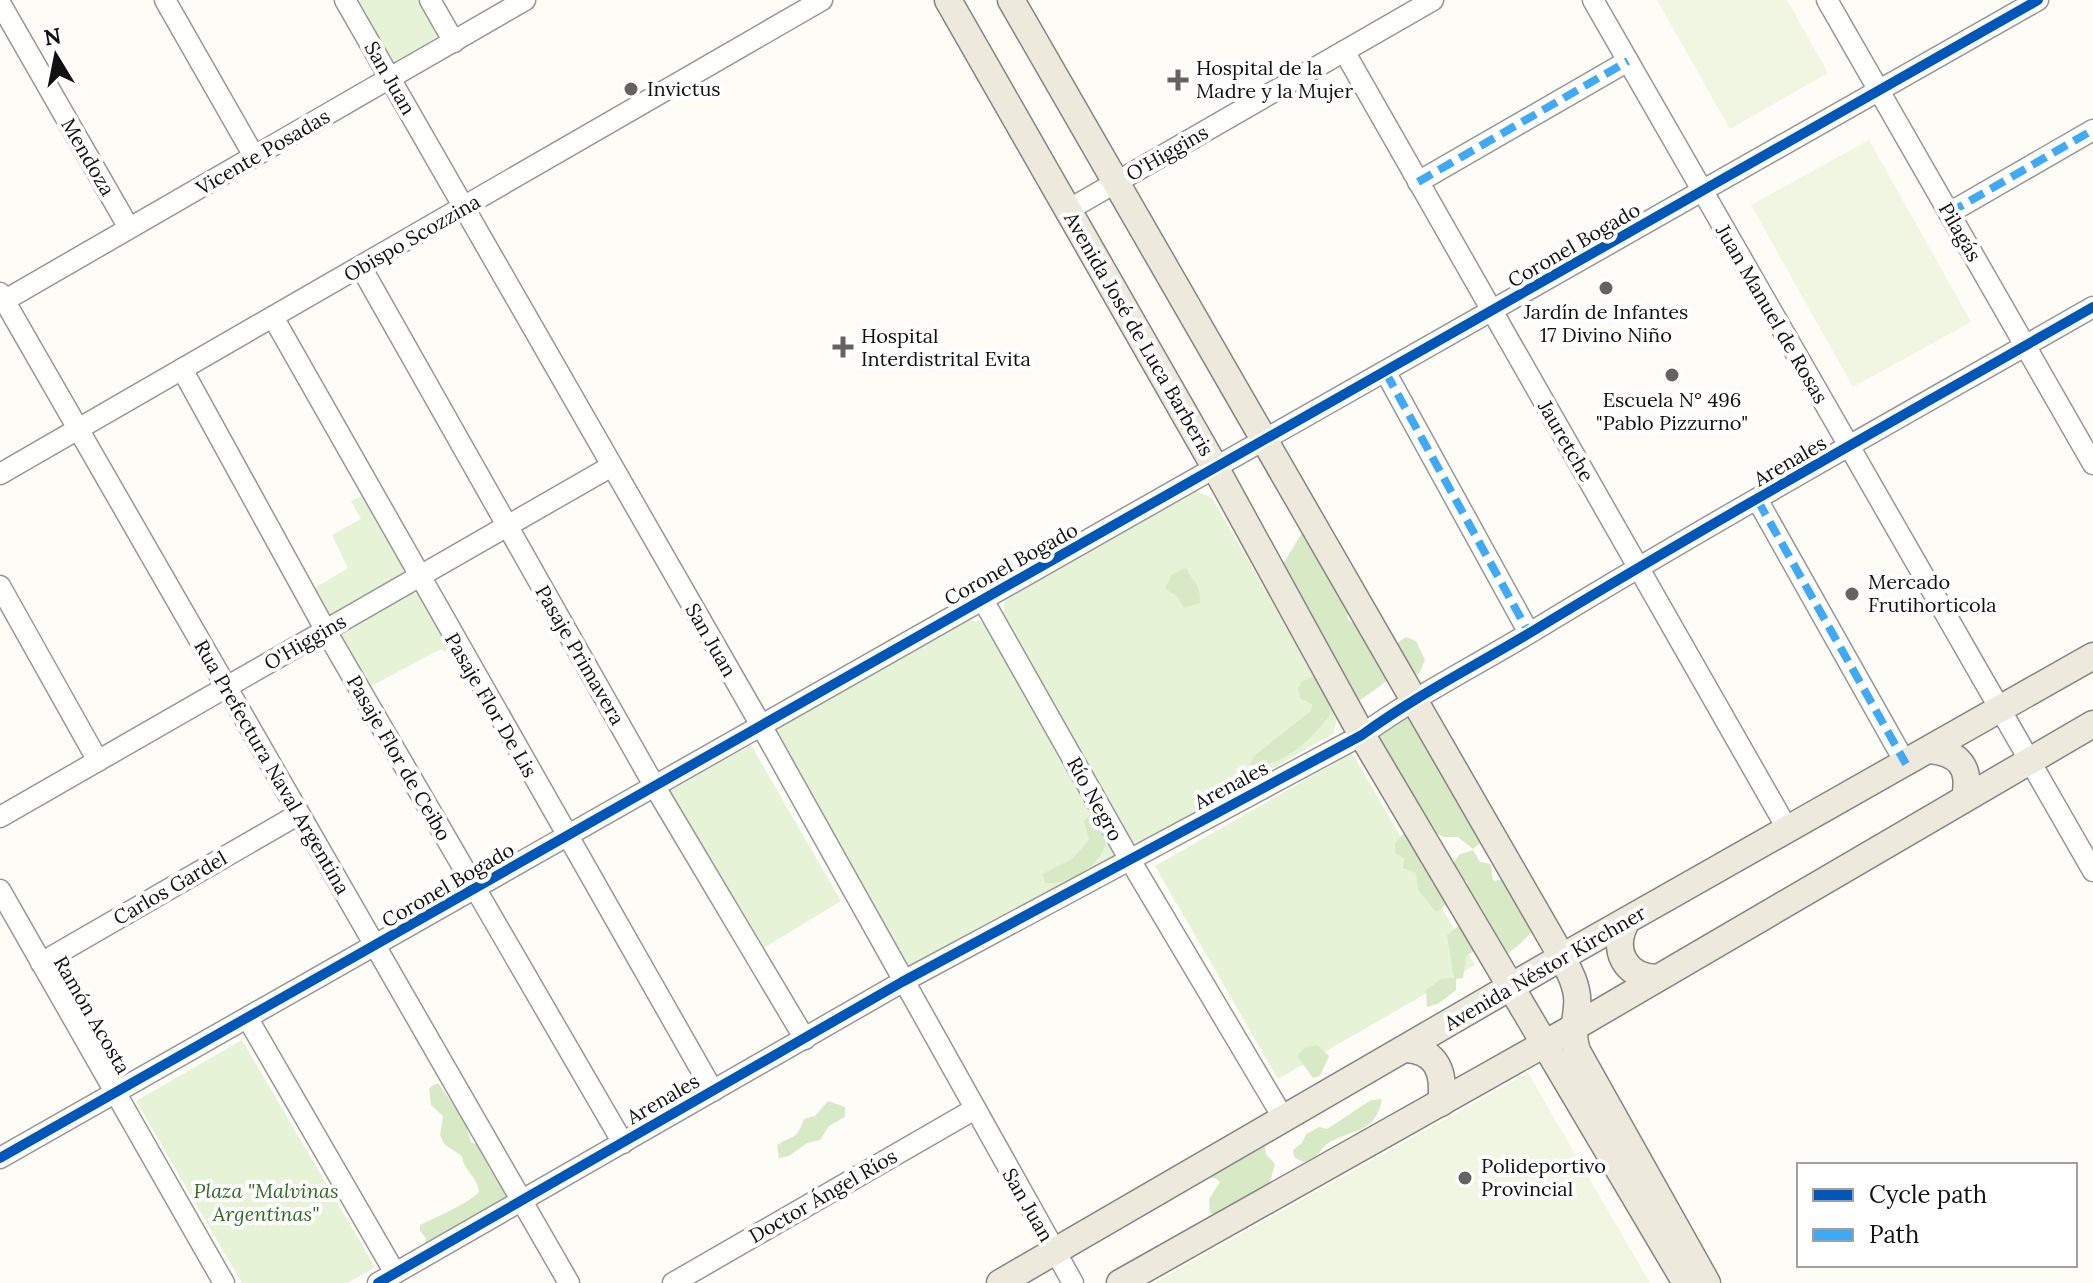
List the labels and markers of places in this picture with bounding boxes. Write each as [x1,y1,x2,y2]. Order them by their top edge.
place label: Hospital de la Madre y la Mujer [1196,55,1353,103]
marker: Hospital de la Madre y la Mujer [1167,69,1189,91]
place label: Invictus [647,76,721,101]
marker: Invictus [622,80,640,98]
marker: Jardín de Infantes 17 Divino Niño [1597,279,1615,297]
place label: Jardín de Infantes 17 Divino Niño [1523,299,1688,347]
place label: Hospital Interdistrital Evita [861,323,1031,371]
marker: Hospital Interdistrital Evita [832,336,854,358]
marker: Escuela N° 496 "Pablo Pizzurno" [1663,366,1681,384]
place label: Escuela N° 496 "Pablo Pizzurno" [1596,387,1748,435]
place label: Mercado Frutihorticola [1868,569,1997,617]
marker: Mercado Frutihorticola [1843,585,1861,603]
place label: Polideportivo Provincial [1481,1153,1606,1201]
marker: Polideportivo Provincial [1456,1169,1474,1187]

